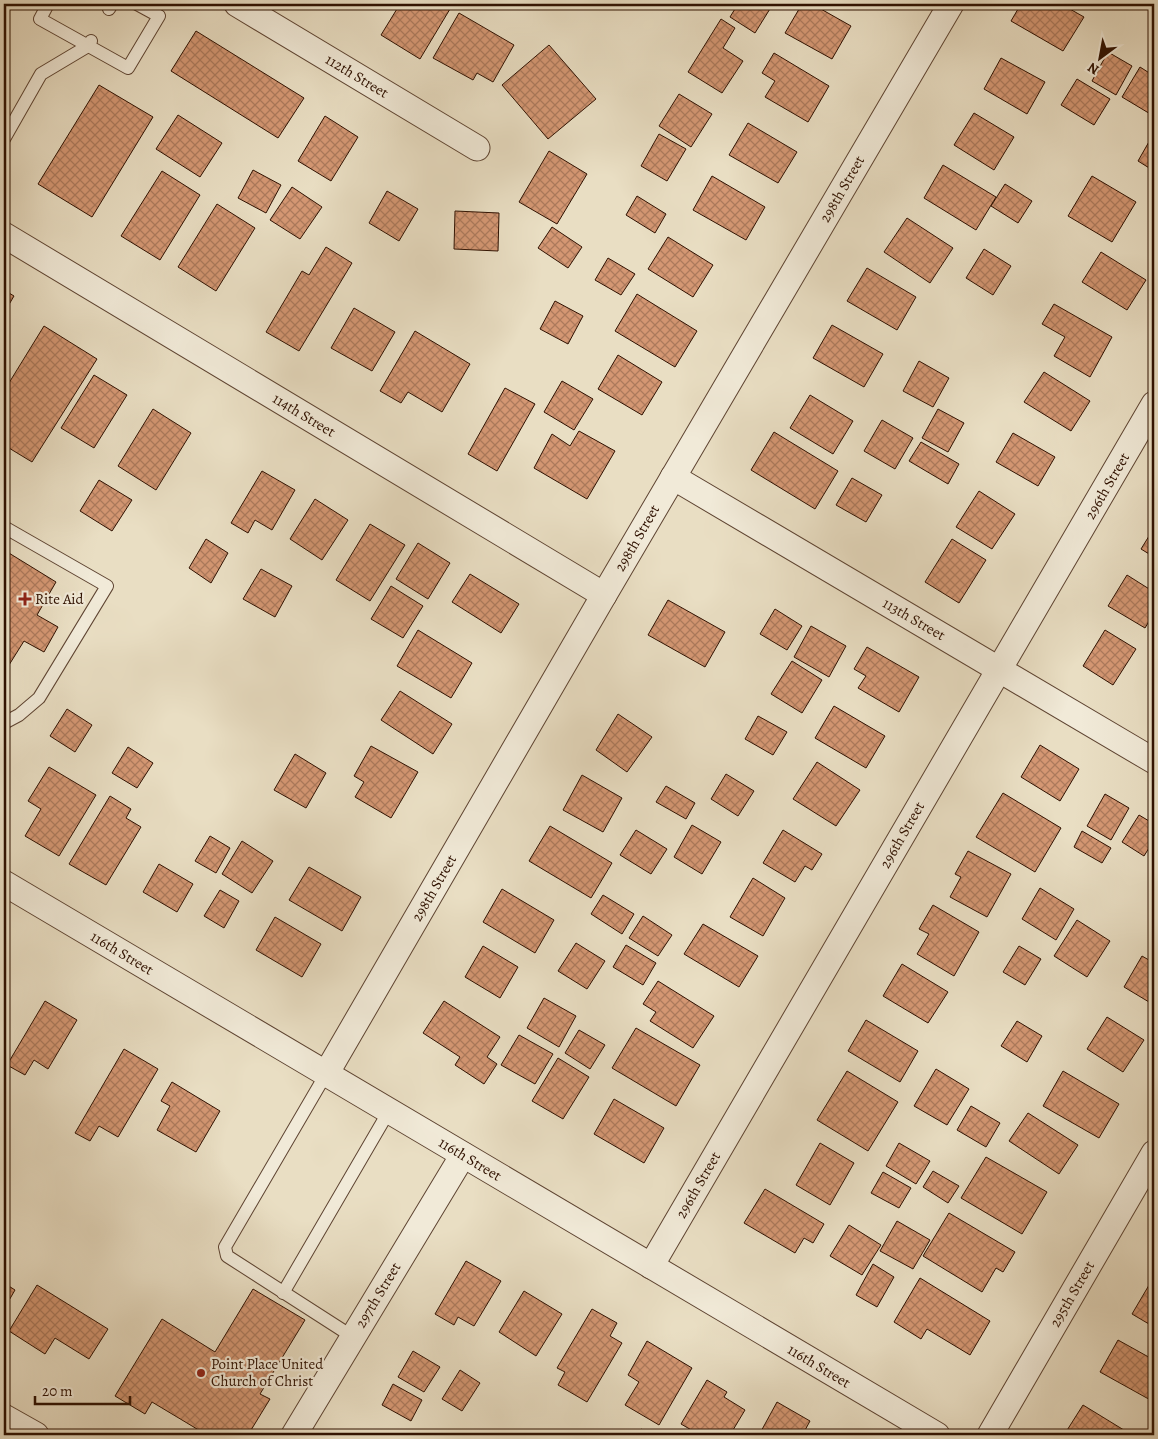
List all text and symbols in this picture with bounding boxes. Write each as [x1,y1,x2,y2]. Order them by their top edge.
north arrow [1076,32,1126,82]
street label: 112th Street [322,49,392,103]
text: N [1084,58,1103,79]
street label: 298th Street [815,152,869,226]
street label: 114th Street [269,388,339,442]
street label: 296th Street [1080,449,1134,523]
street label: 298th Street [610,501,664,575]
place label: Rite Aid [35,589,85,609]
marker: Rite Aid [19,593,31,605]
street label: 113th Street [879,593,949,645]
street label: 296th Street [875,798,929,872]
street label: 298th Street [407,851,461,925]
street label: 116th Street [87,926,157,980]
street label: 116th Street [435,1132,505,1186]
street label: 296th Street [671,1148,725,1222]
street label: 295th Street [1045,1257,1099,1331]
street label: 297th Street [351,1258,405,1331]
street label: 116th Street [784,1339,854,1393]
place label: Point Place United Church of Christ [211,1354,324,1391]
marker: Point Place United Church of Christ [195,1367,207,1379]
scale bar [35,1374,130,1406]
text: 20 m [42,1381,73,1401]

